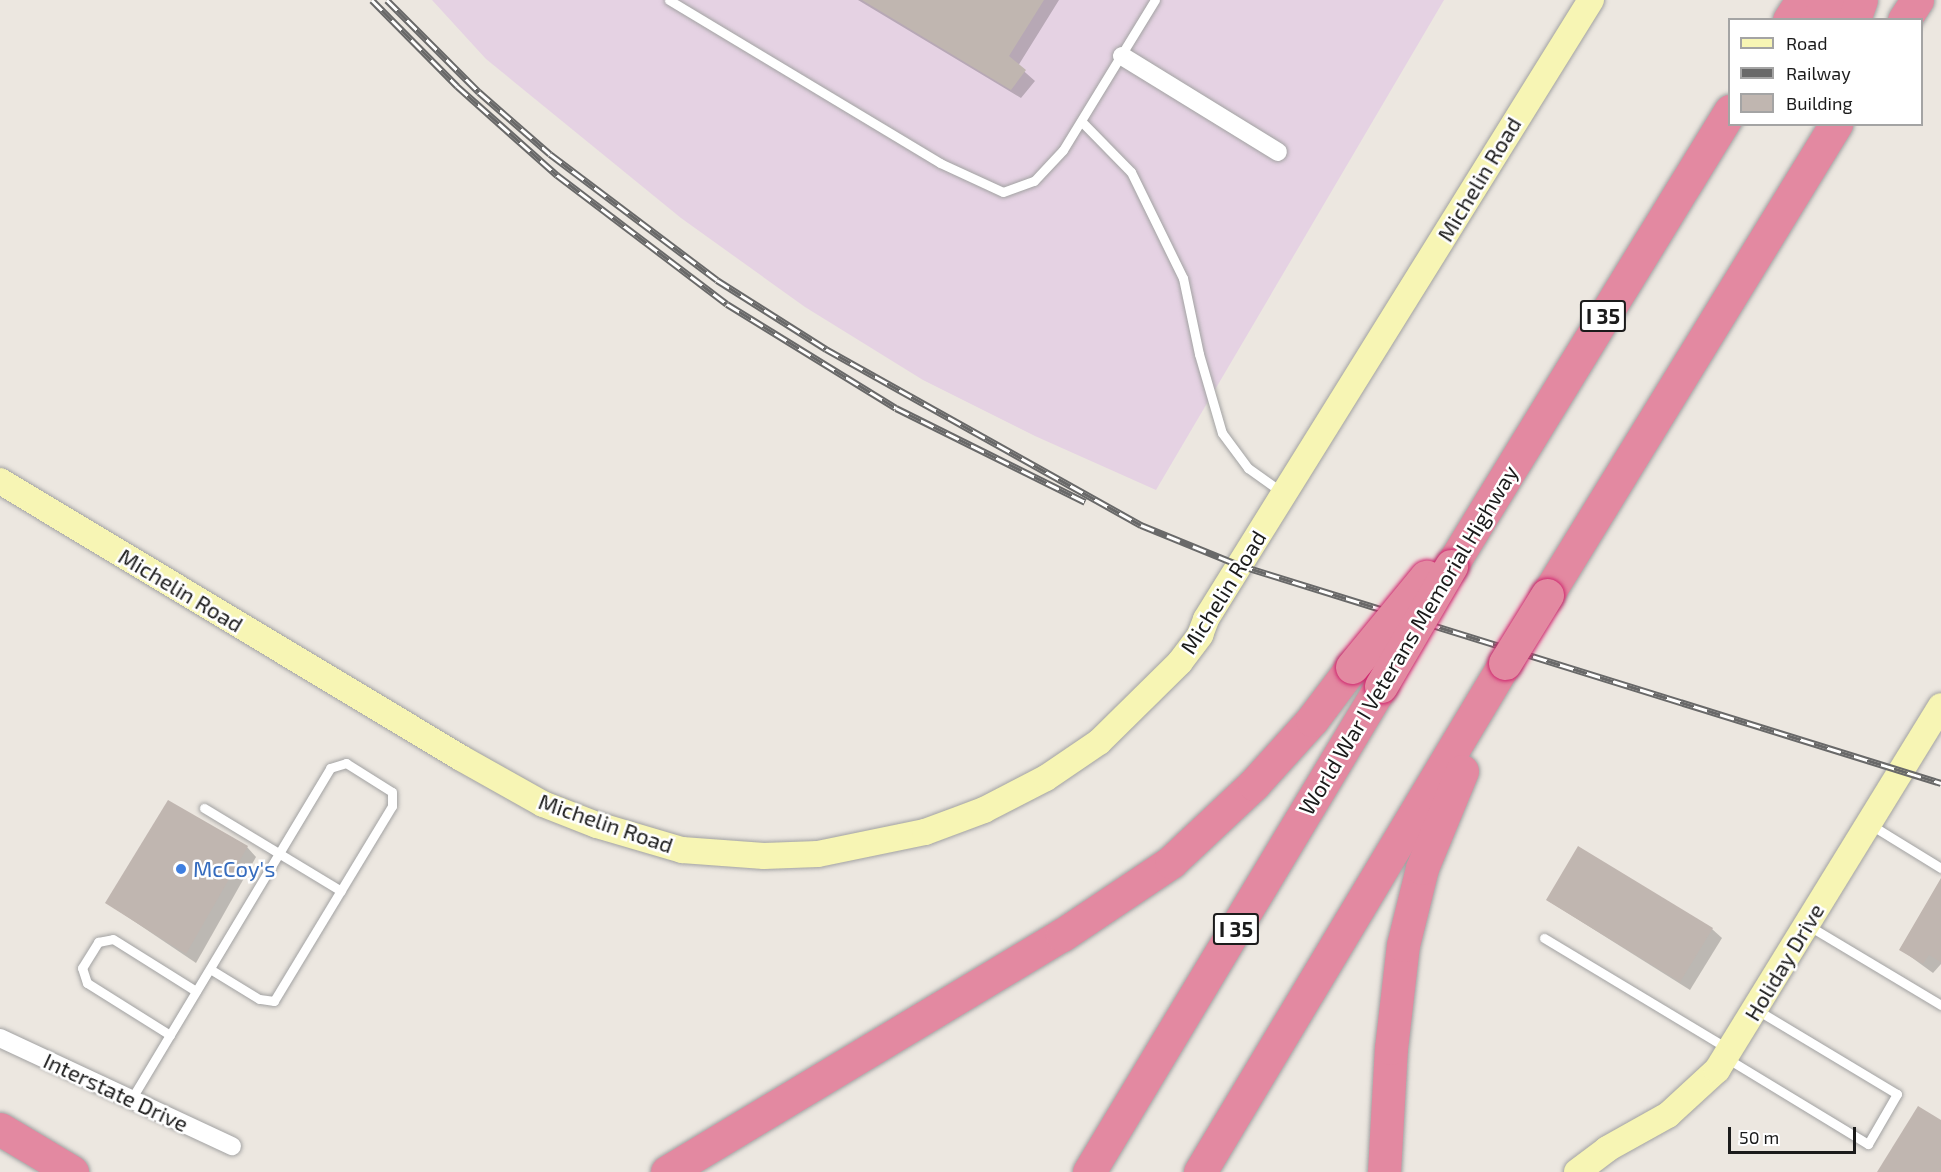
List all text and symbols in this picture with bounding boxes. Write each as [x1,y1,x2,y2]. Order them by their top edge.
legend [1728,18,1923,126]
text: Road [1786,32,1827,54]
text: Railway [1786,62,1851,84]
text: Building [1786,92,1853,114]
street label: Michelin Road [1432,112,1526,246]
road number: I 35 [1579,298,1627,334]
street label: World War I Veterans Memorial Highway [1292,460,1524,820]
street label: Michelin Road [1175,525,1271,659]
street label: Michelin Road [114,543,248,637]
street label: Michelin Road [535,788,677,858]
place label: McCoy's [193,856,275,882]
marker: McCoy's [174,862,188,876]
street label: Holiday Drive [1739,898,1829,1026]
road number: I 35 [1212,911,1260,947]
street label: Interstate Drive [39,1047,193,1137]
scale bar [1731,1115,1858,1153]
text: 50 m [1739,1126,1779,1148]

